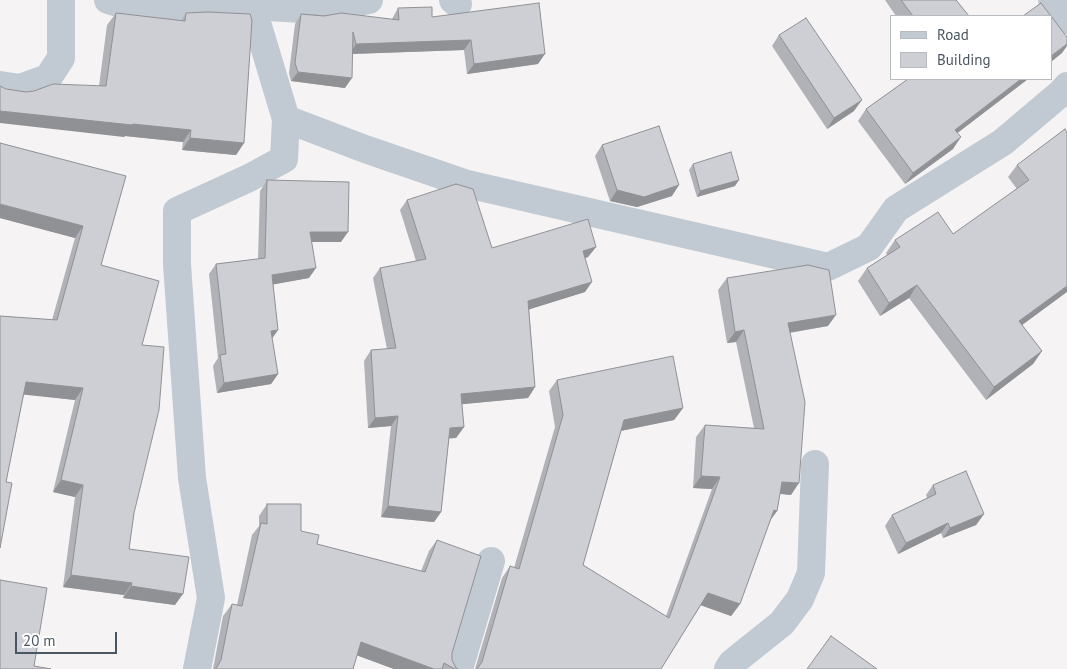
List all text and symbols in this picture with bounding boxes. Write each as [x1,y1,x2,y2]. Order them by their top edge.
legend [890,15,1052,80]
text: Road [937,25,969,44]
text: Building [937,50,991,69]
scale bar [18,622,120,654]
text: 20 m [23,631,56,650]

